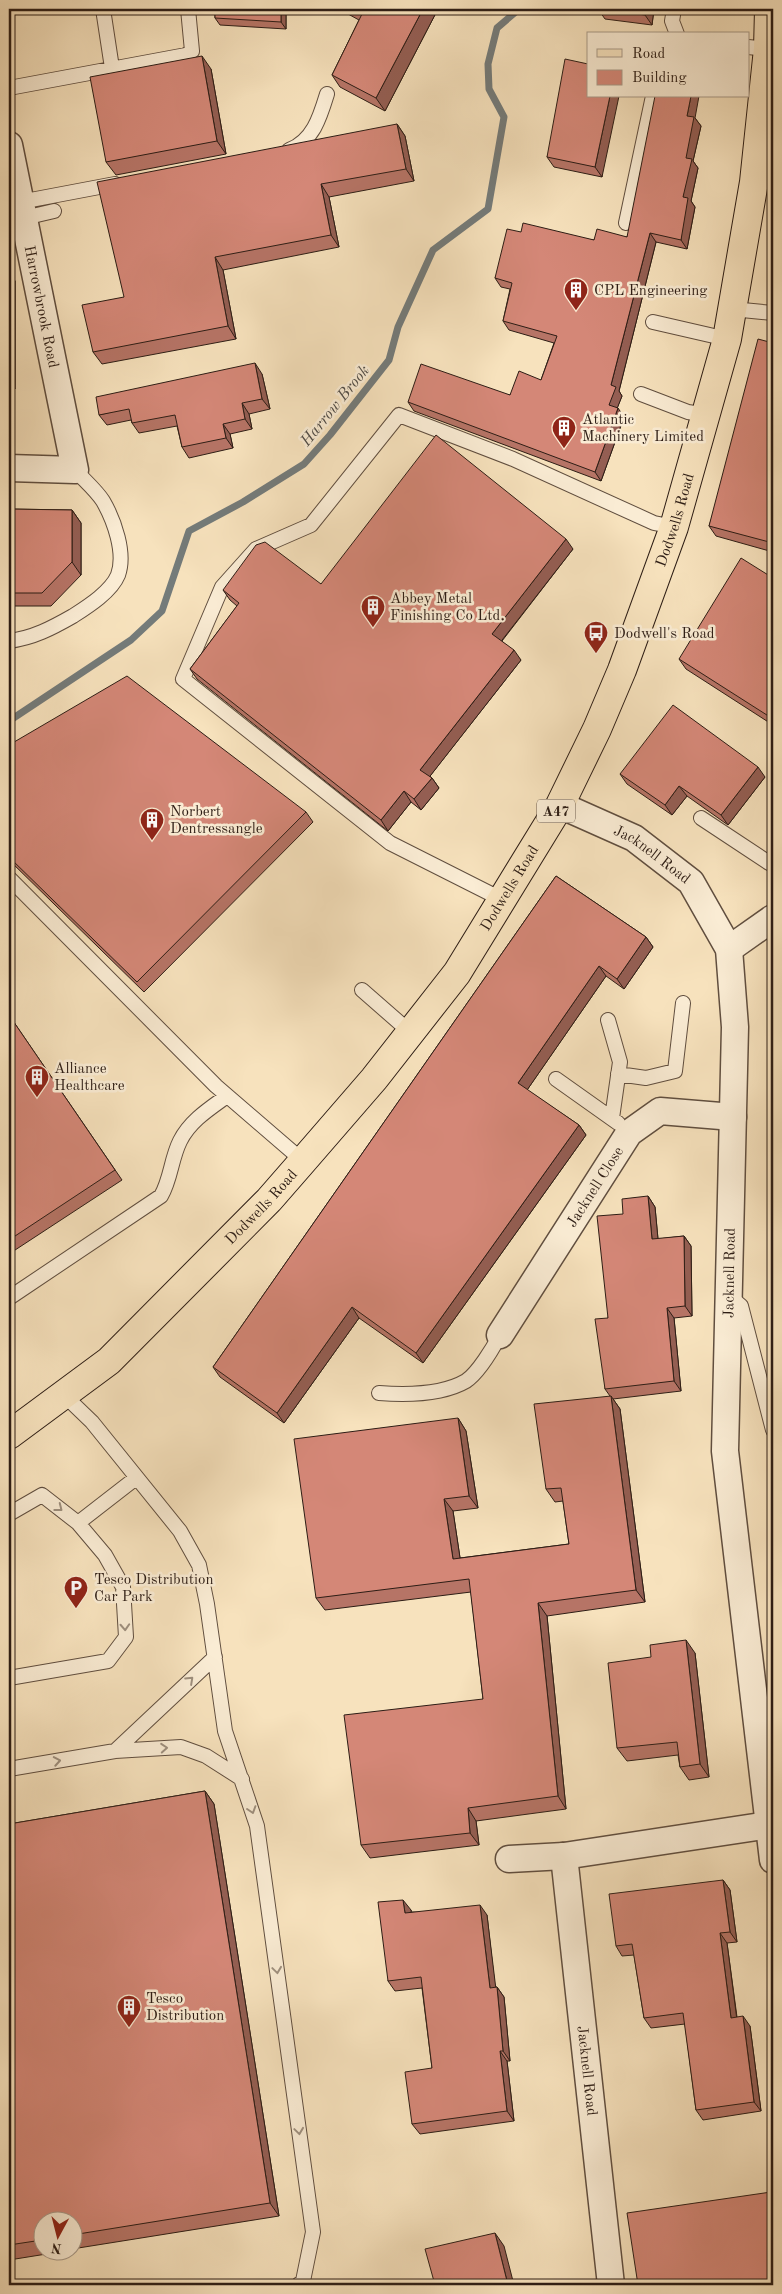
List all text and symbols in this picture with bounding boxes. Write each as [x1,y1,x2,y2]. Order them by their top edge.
legend [587,32,750,98]
text: Road [632,47,666,62]
text: Building [632,71,687,86]
street label: Harrowbrook Road [21,244,60,370]
building icon: CPL Engineering [563,277,589,311]
place label: CPL Engineering [594,284,707,299]
water label: Harrow Brook [298,363,373,451]
place label: Atlantic Machinery Limited [582,413,704,445]
building icon: Atlantic Machinery Limited [551,415,577,449]
street label: Dodwells Road [654,472,698,569]
place label: Abbey Metal Finishing Co Ltd. [390,592,504,624]
building icon: Abbey Metal Finishing Co Ltd. [360,594,386,628]
bus stop icon: Dodwell's Road [583,620,609,654]
place label: Dodwell's Road [614,627,715,642]
road number: A47 [537,799,575,822]
place label: Norbert Dentressangle [170,805,263,837]
building icon: Norbert Dentressangle [139,807,165,841]
street label: Jacknell Road [611,824,693,888]
street label: Dodwells Road [479,843,542,934]
place label: Alliance Healthcare [54,1062,125,1094]
building icon: Alliance Healthcare [24,1064,50,1098]
street label: Jacknell Close [565,1144,627,1230]
street label: Dodwells Road [223,1167,301,1248]
street label: Jacknell Road [722,1227,739,1318]
one-way arrow [53,1503,62,1512]
place label: Tesco Distribution Car Park [94,1573,214,1605]
parking icon: Tesco Distribution Car Park [63,1575,89,1609]
one-way arrow [120,1623,131,1631]
one-way arrow [185,1677,194,1686]
one-way arrow [160,1742,168,1753]
one-way arrow [52,1757,61,1767]
one-way arrow [246,1805,256,1814]
one-way arrow [271,1966,282,1974]
place label: Tesco Distribution [146,1992,224,2024]
building icon: Tesco Distribution [116,1994,142,2028]
street label: Jacknell Road [574,2025,598,2117]
one-way arrow [294,2127,304,2135]
north arrow [32,2212,82,2262]
text: N [50,2240,63,2256]

